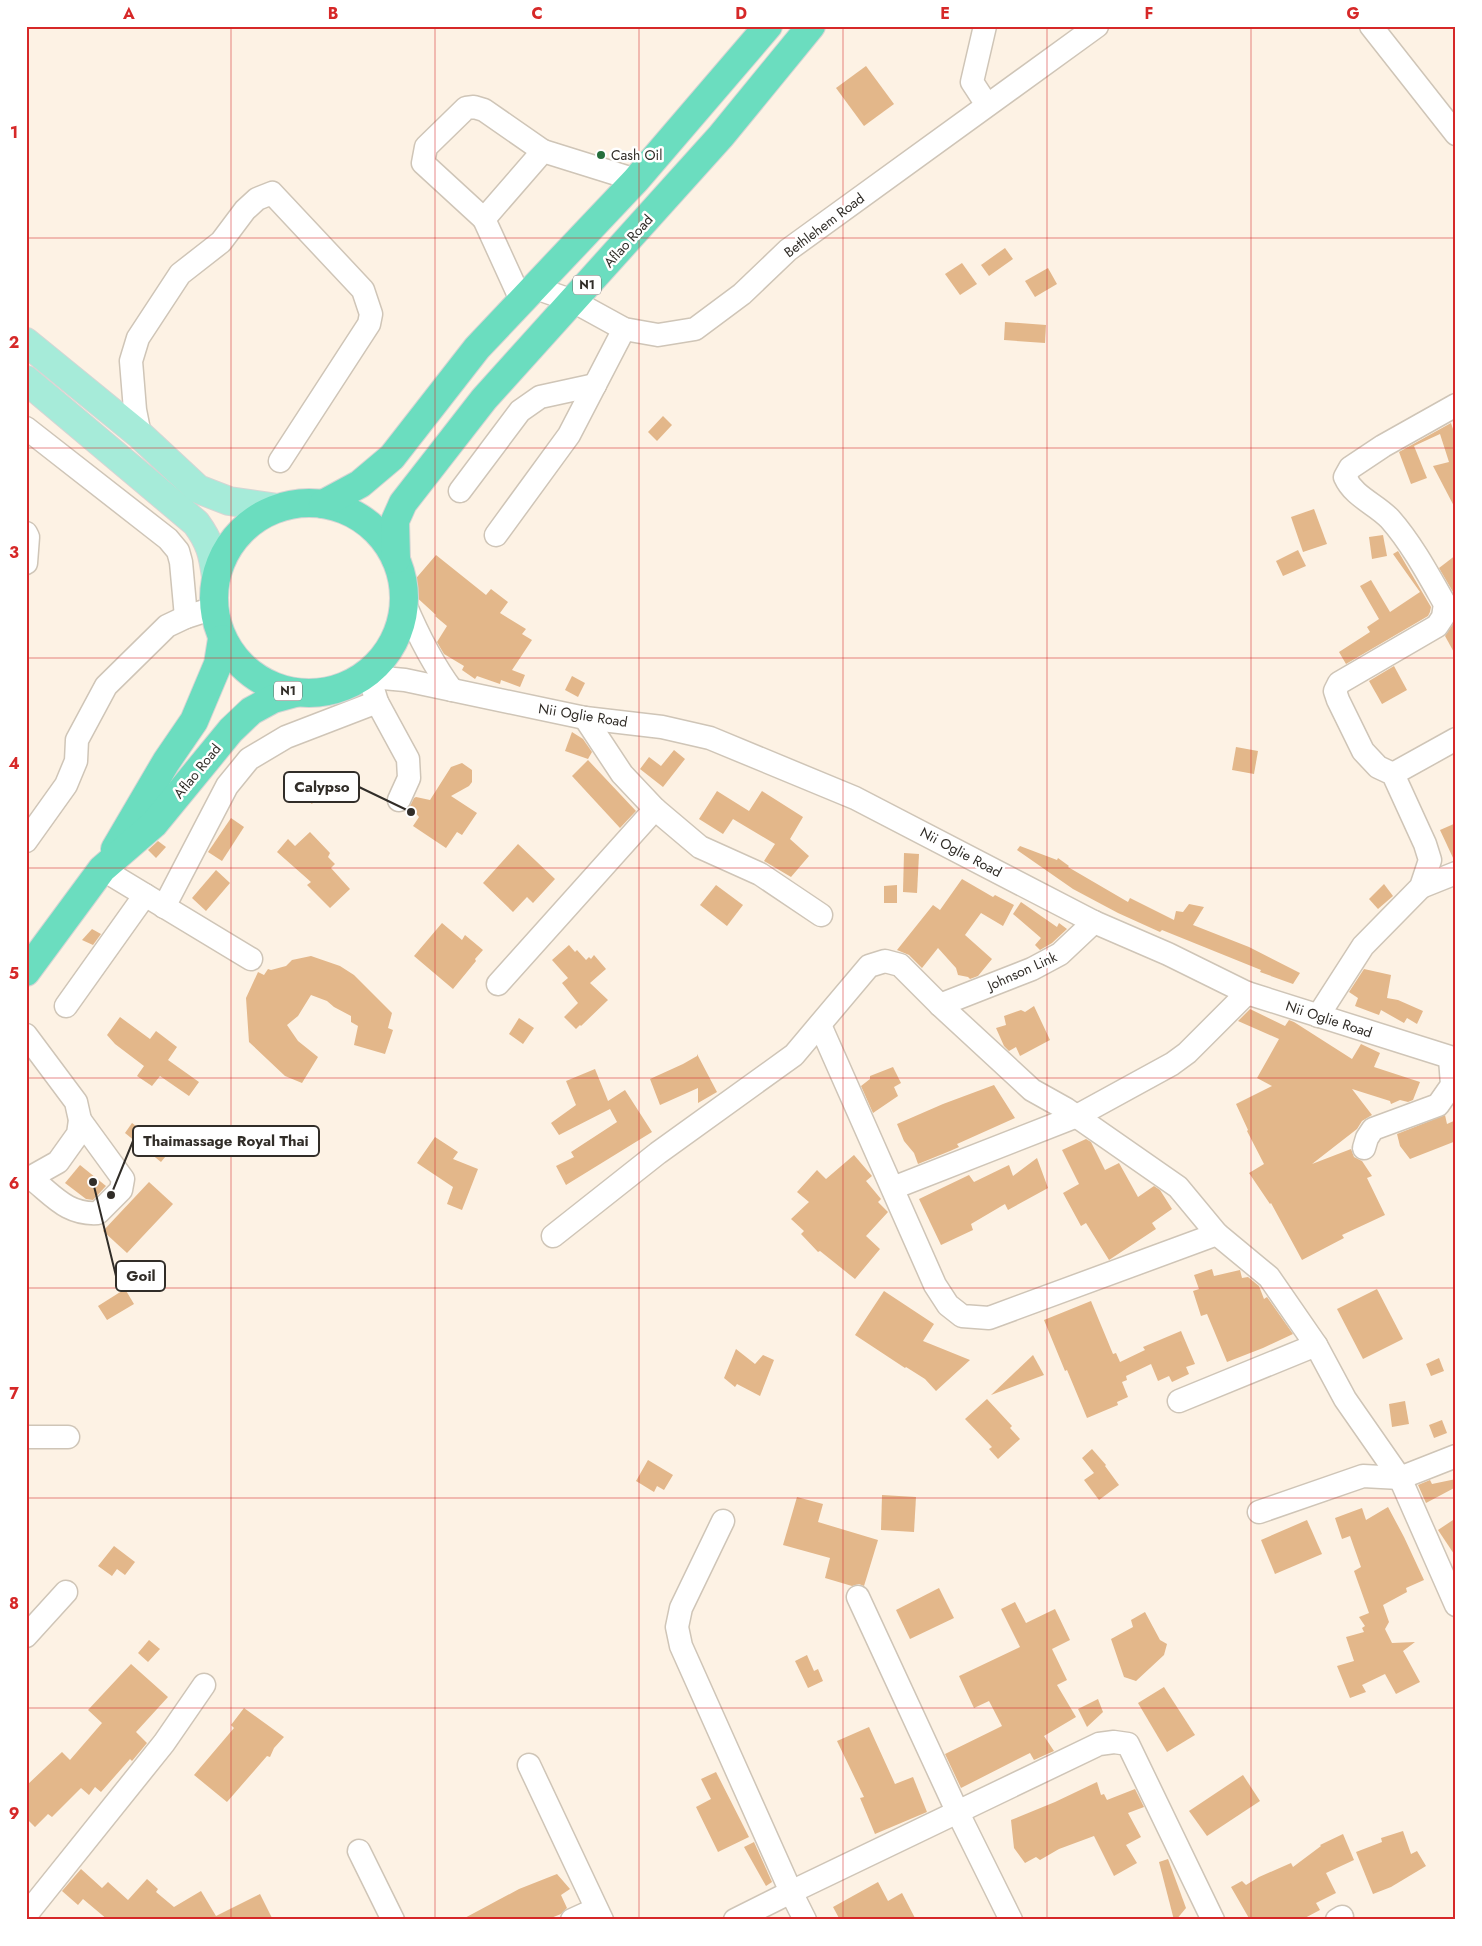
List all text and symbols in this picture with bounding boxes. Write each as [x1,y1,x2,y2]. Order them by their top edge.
text: A [122,2,135,25]
text: B [328,2,338,25]
text: C [531,2,543,25]
text: D [735,2,747,25]
text: E [940,2,950,25]
text: F [1145,2,1153,25]
text: G [1346,2,1360,25]
text: 1 [10,121,18,144]
place label: Cash Oil [611,145,662,165]
marker: Cash Oil [595,149,607,161]
street label: Bethlehem Road [780,188,868,262]
street label: Aflao Road [599,210,657,272]
road number: N1 [573,276,601,294]
text: 2 [9,331,19,354]
text: 3 [9,541,19,564]
road number: N1 [274,681,302,700]
street label: Nii Oglie Road [537,698,629,732]
street label: Aflao Road [169,739,225,803]
text: 4 [8,752,20,775]
callout: Calypso [284,772,359,802]
text: Calypso [294,776,350,798]
street label: Nii Oglie Road [917,822,1005,882]
street label: Johnson Link [982,946,1061,996]
text: 5 [9,962,19,985]
street label: Nii Oglie Road [1283,996,1375,1042]
callout: Thaimassage Royal Thai [133,1126,319,1156]
text: Thaimassage Royal Thai [143,1130,309,1152]
text: 6 [9,1172,19,1195]
callout: Goil [116,1261,165,1291]
text: Goil [126,1265,156,1287]
text: 7 [9,1382,19,1405]
text: 8 [9,1592,19,1615]
text: 9 [9,1802,19,1825]

